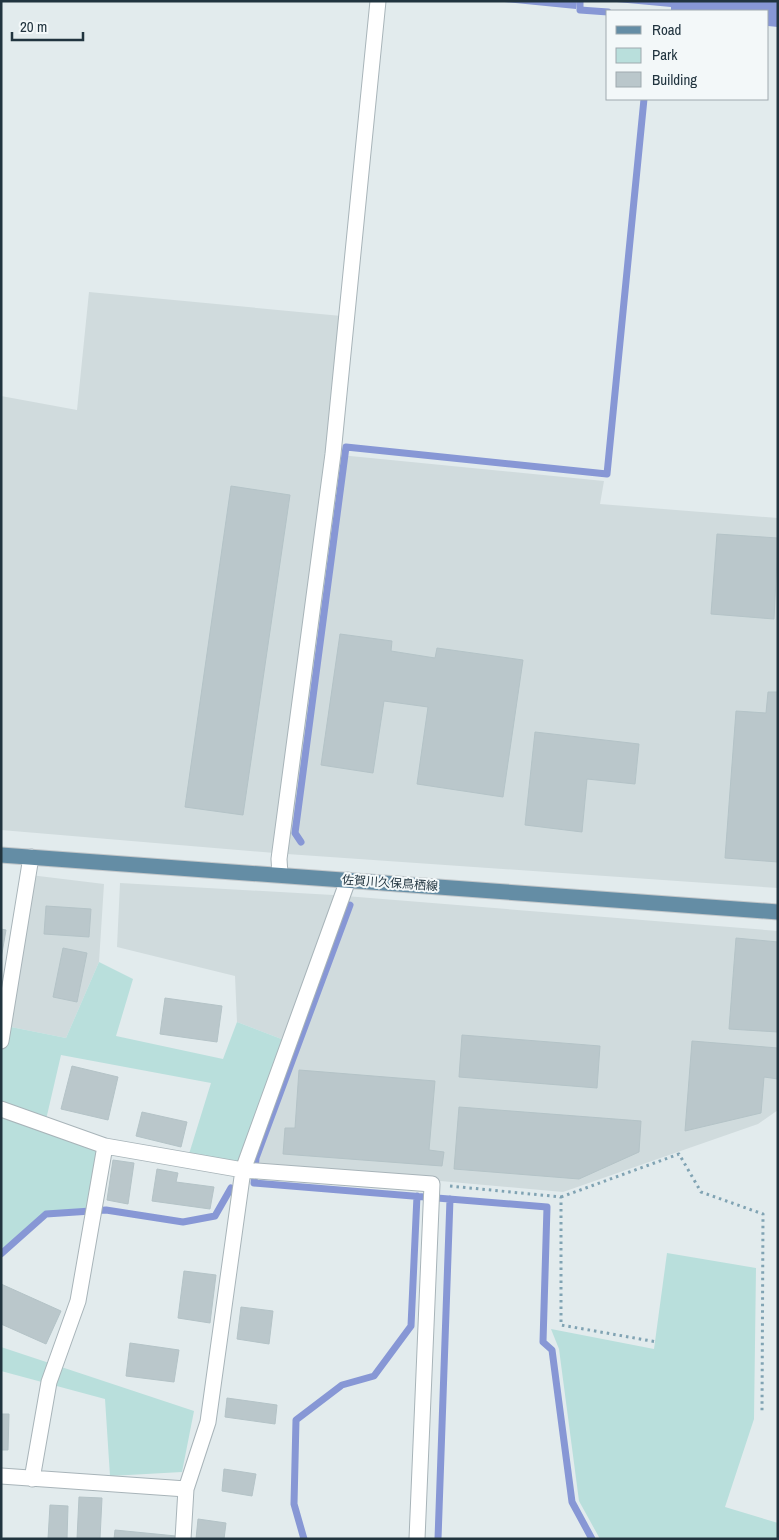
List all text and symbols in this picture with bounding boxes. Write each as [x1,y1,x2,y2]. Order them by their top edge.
scale bar [12,10,84,42]
legend [606,10,769,100]
text: 20 m [20,16,47,37]
text: Road [652,19,681,40]
text: Park [652,44,678,65]
text: Building [652,69,697,90]
street label: 佐賀川久保鳥栖線 [342,872,438,894]

